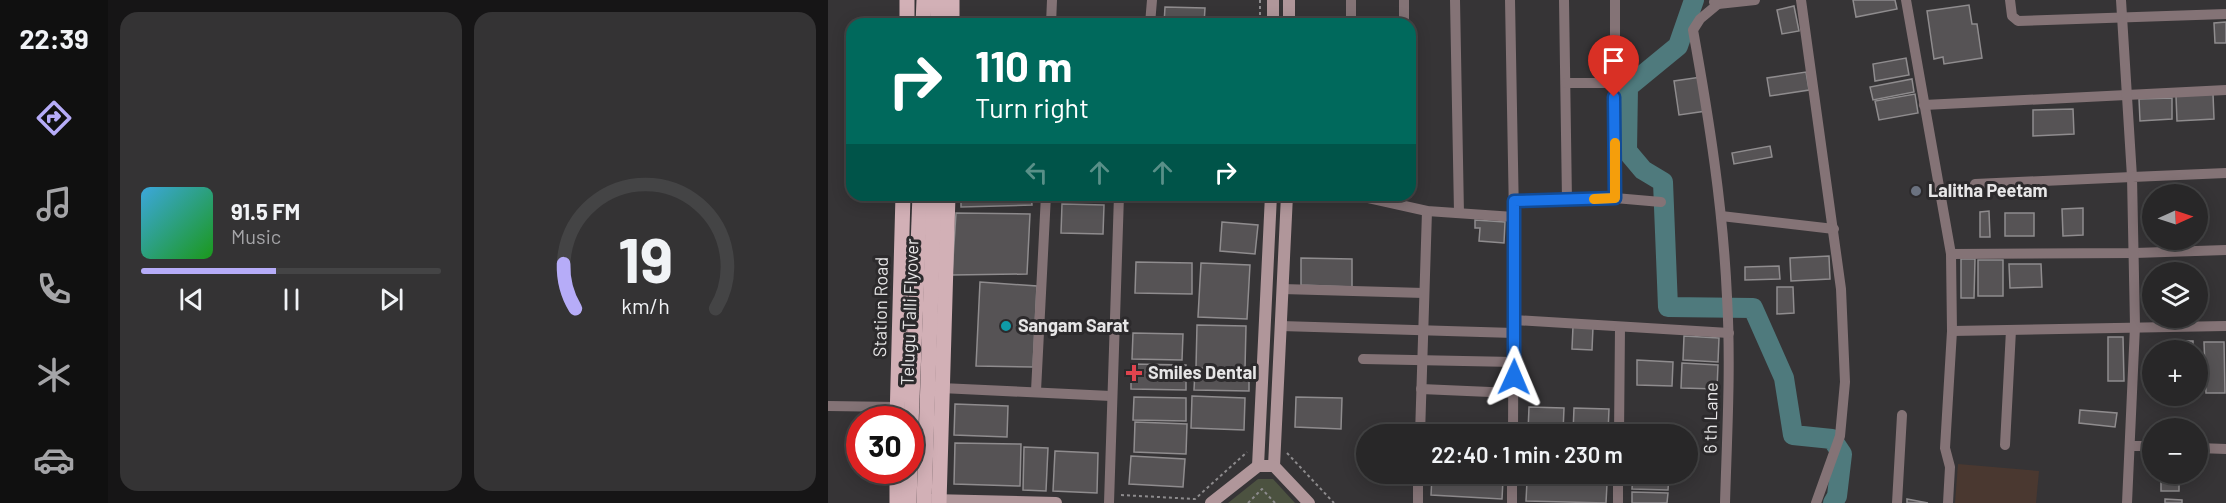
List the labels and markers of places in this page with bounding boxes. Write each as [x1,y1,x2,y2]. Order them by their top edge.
pin [1588,35,1639,97]
place label: Lalitha Peetam [1928,179,2048,201]
marker: Lalitha Peetam [1909,184,1923,198]
place label: Sangam Sarat [1018,314,1129,336]
marker: Sangam Sarat [999,319,1013,333]
place label: Smiles Dental [1148,361,1257,383]
marker: Smiles Dental [1125,364,1143,382]

